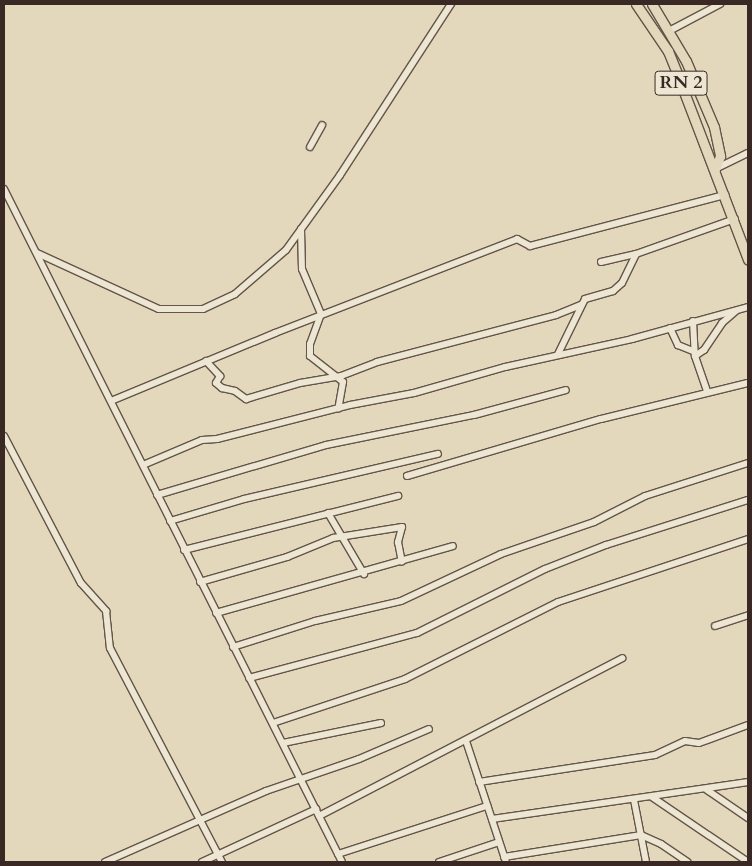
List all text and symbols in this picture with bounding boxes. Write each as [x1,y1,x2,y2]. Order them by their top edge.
road number: RN 2 [654,68,708,99]

